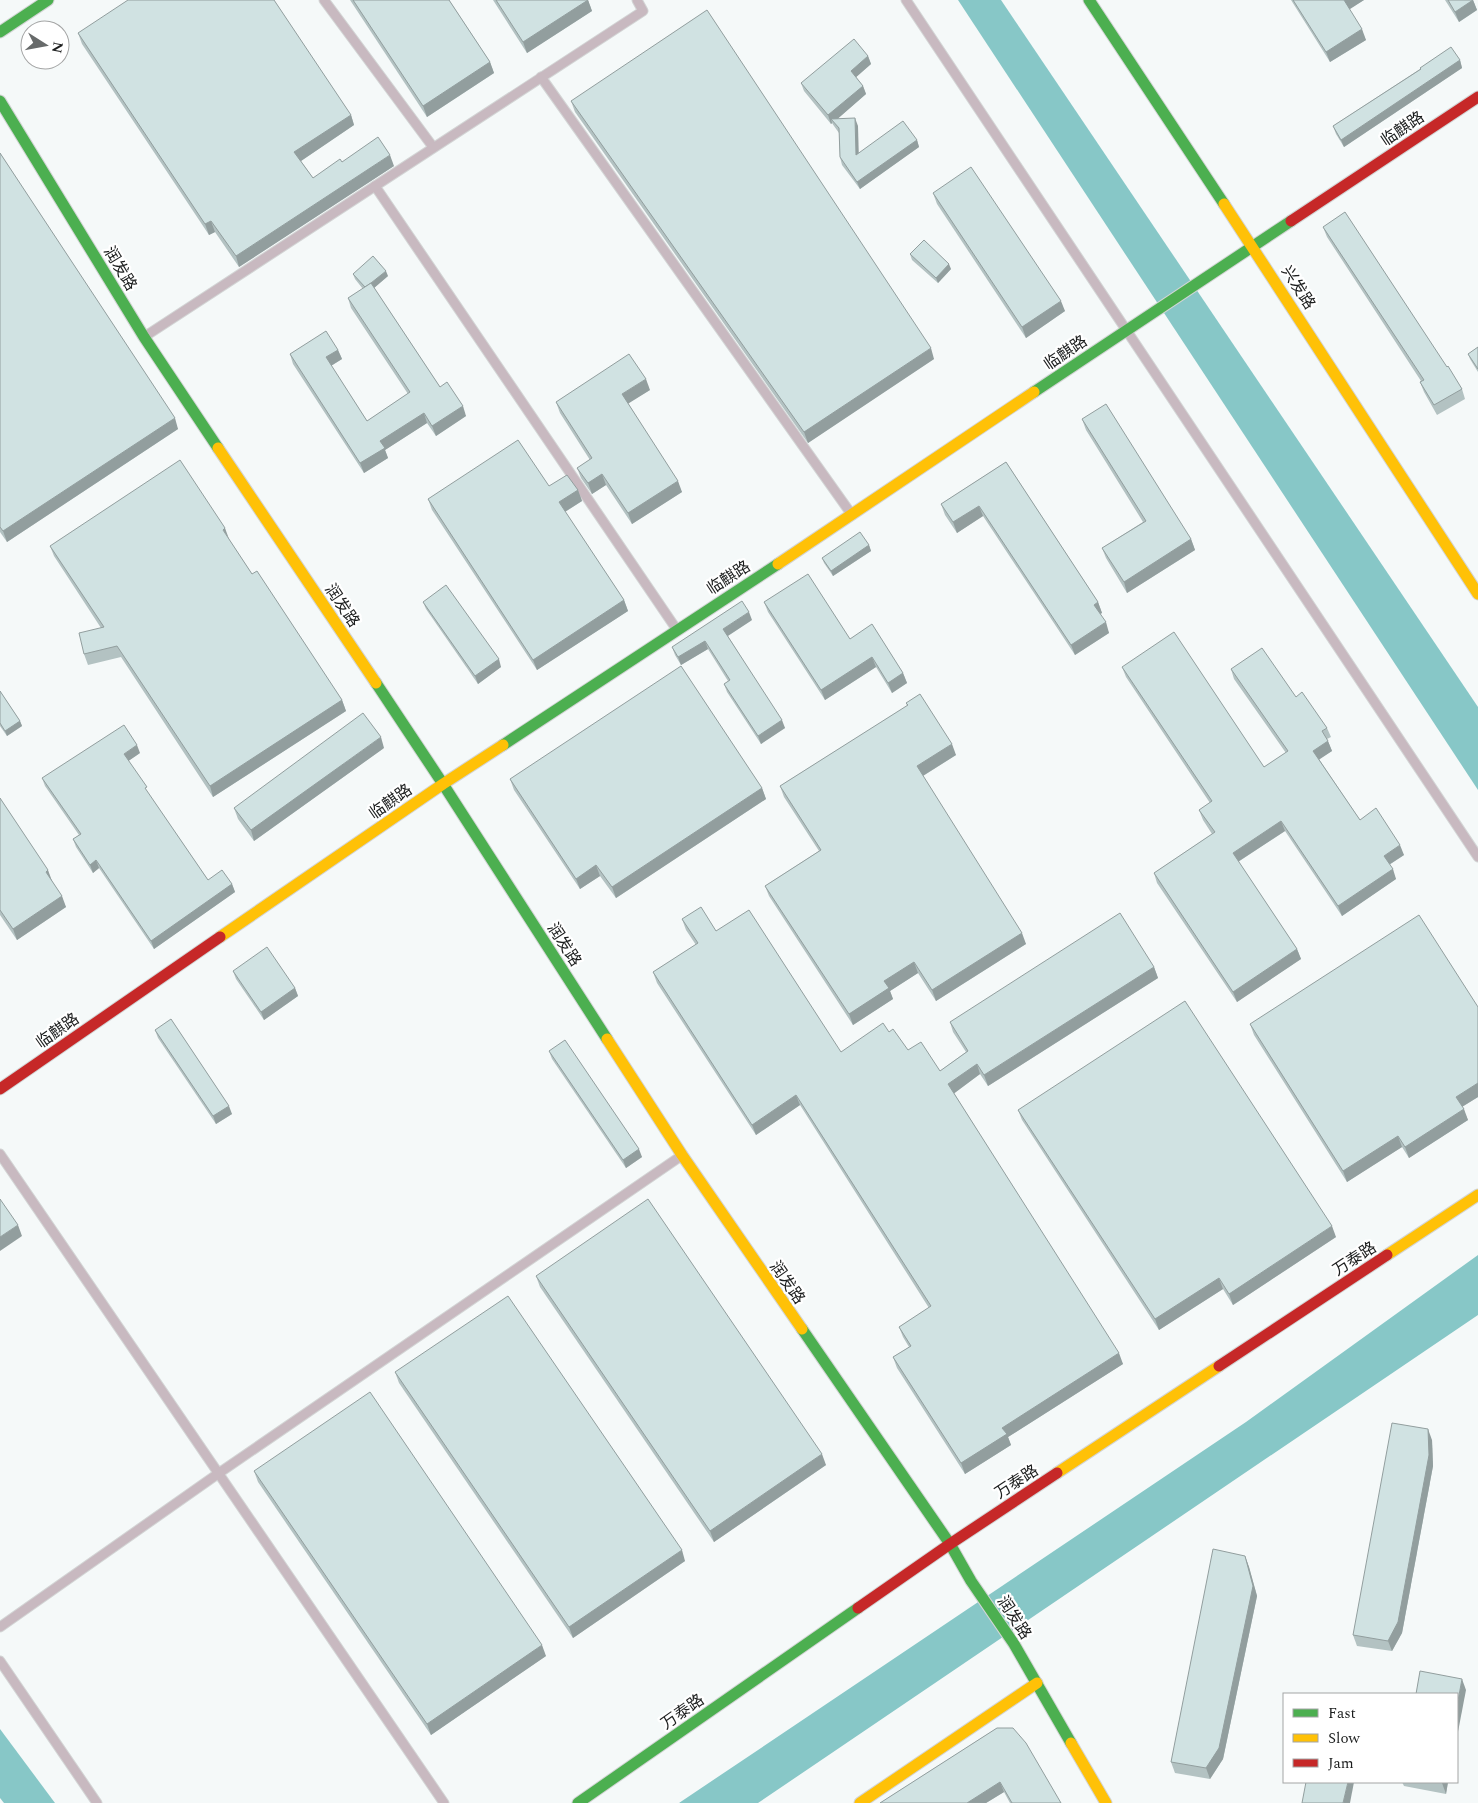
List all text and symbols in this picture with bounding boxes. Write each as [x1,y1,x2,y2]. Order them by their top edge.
north arrow [20,20,70,70]
text: N [46,40,69,55]
street label: 临麒路 [1376,105,1429,152]
street label: 润发路 [97,242,143,295]
street label: 兴发路 [1275,261,1321,314]
street label: 临麒路 [1039,329,1092,376]
street label: 临麒路 [702,555,755,601]
street label: 润发路 [319,579,366,632]
street label: 临麒路 [364,778,417,825]
street label: 润发路 [541,918,587,971]
street label: 临麒路 [31,1007,84,1054]
street label: 万泰路 [1328,1236,1381,1282]
street label: 润发路 [764,1256,811,1309]
street label: 万泰路 [990,1459,1043,1505]
street label: 润发路 [991,1591,1037,1644]
street label: 万泰路 [656,1688,709,1735]
legend [1283,1693,1458,1783]
text: Fast [1328,1702,1356,1725]
text: Slow [1328,1727,1360,1750]
text: Jam [1328,1752,1354,1775]

